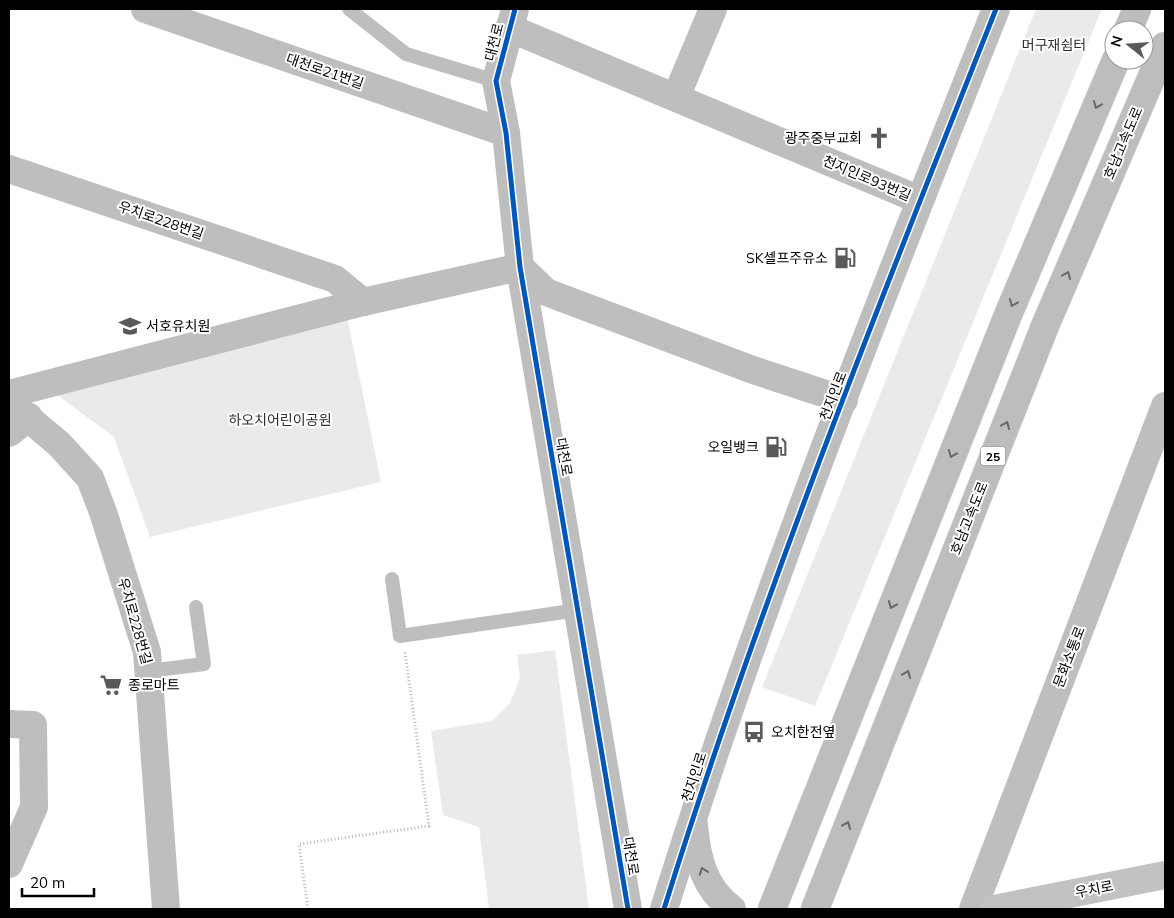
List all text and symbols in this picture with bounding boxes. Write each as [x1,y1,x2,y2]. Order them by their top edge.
north arrow [1104,20,1154,70]
street label: 대천로 [481,21,507,63]
text: N [1106,34,1127,49]
park label: 머구재쉼터 [1022,36,1086,54]
street label: 대천로21번길 [284,49,366,93]
one-way arrow [1092,100,1103,109]
street label: 호남고속도로 [1100,104,1146,182]
church icon: 광주중부교회 [866,125,892,151]
place label: 광주중부교회 [785,129,862,147]
street label: 천지인로93번길 [820,151,914,205]
street label: 우치로228번길 [116,197,206,243]
fuel station icon: SK셀프주유소 [832,245,858,271]
place label: SK셀프주유소 [746,249,828,267]
one-way arrow [1061,271,1071,280]
one-way arrow [1008,298,1019,307]
school or university icon: 서호유치원 [117,313,143,339]
place label: 서호유치원 [146,317,210,335]
street label: 천지인로 [815,369,851,423]
park label: 하오치어린이공원 [228,411,332,429]
one-way arrow [999,421,1010,430]
fuel station icon: 오일뱅크 [763,434,789,460]
street label: 대천로 [552,436,576,478]
place label: 오일뱅크 [707,438,759,456]
road number: 25 [980,446,1006,466]
one-way arrow [948,449,959,458]
street label: 호남고속도로 [946,479,992,557]
street label: 우치로228번길 [114,575,156,667]
one-way arrow [888,600,898,608]
street label: 문화소통로 [1049,624,1089,690]
one-way arrow [901,670,911,679]
supermarket icon: 종로마트 [98,672,124,698]
place label: 종로마트 [128,676,180,694]
bus stop icon: 오치한전옆 [741,719,767,745]
place label: 오치한전옆 [771,723,835,741]
street label: 천지인로 [677,750,711,804]
one-way arrow [841,821,851,830]
street label: 대천로 [619,836,643,877]
scale bar [22,866,95,898]
one-way arrow [699,868,709,876]
text: 20 m [30,873,65,892]
street label: 우치로 [1073,876,1115,902]

